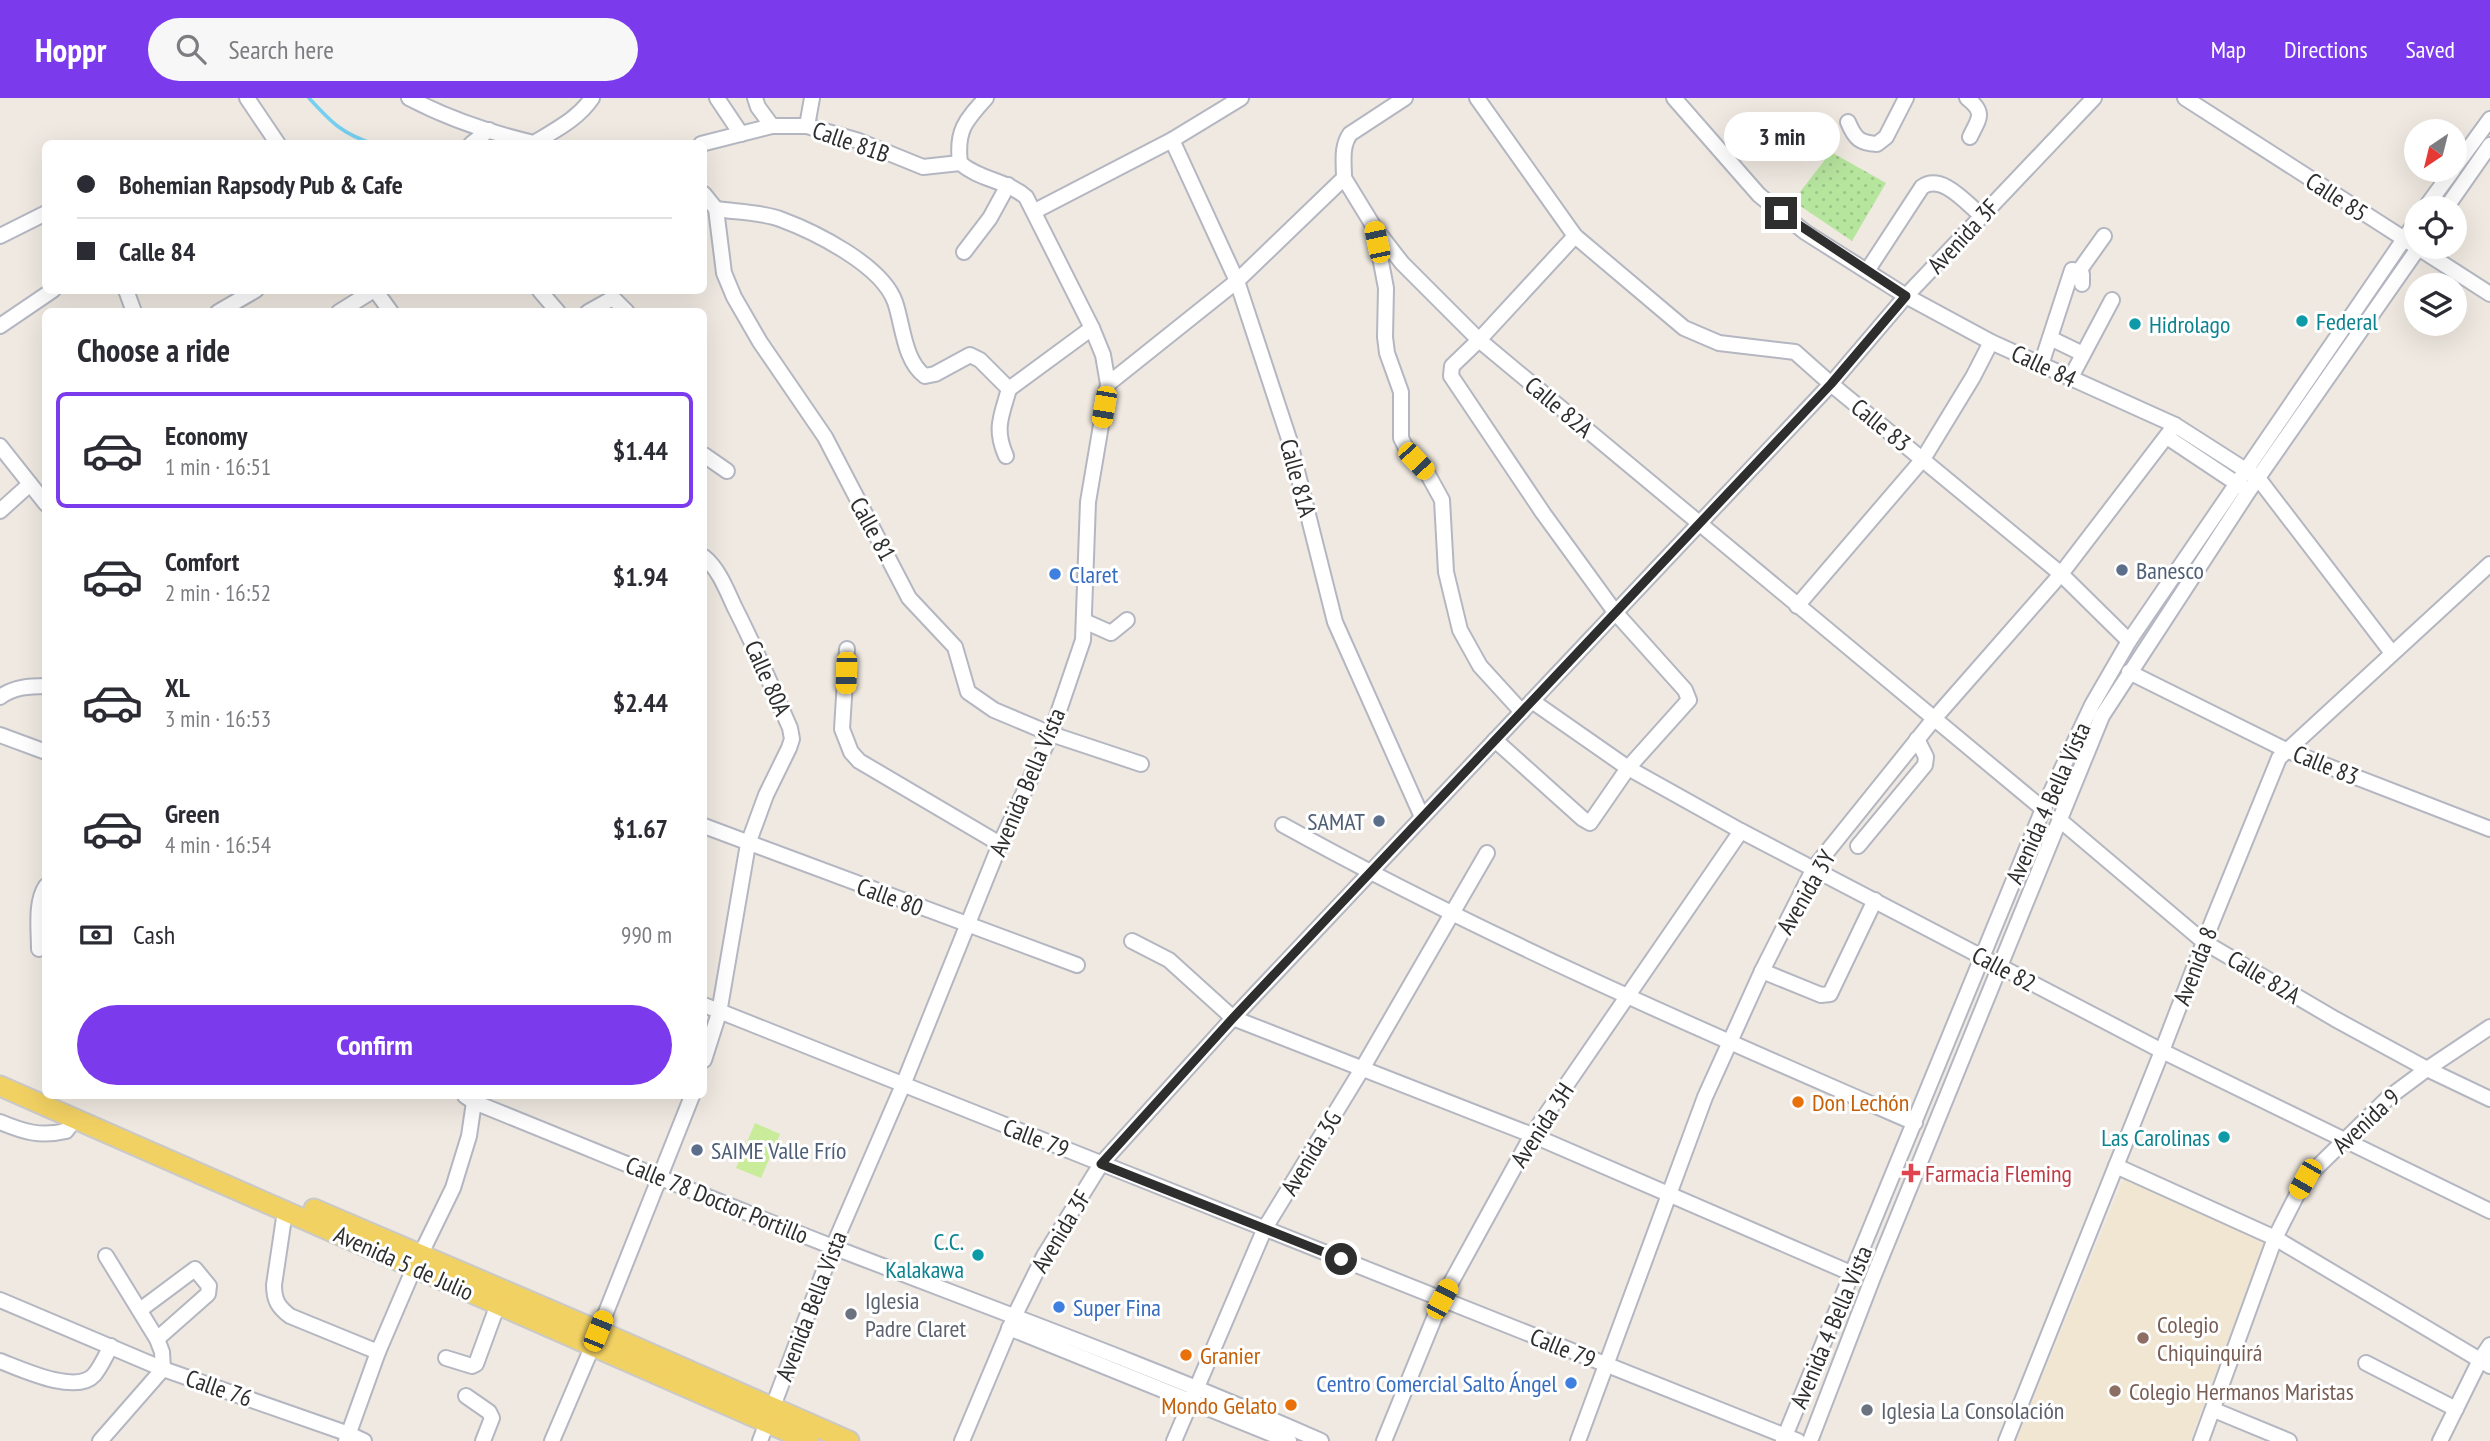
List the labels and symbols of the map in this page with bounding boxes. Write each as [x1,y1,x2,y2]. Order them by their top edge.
callout: 3 min [1723,111,1839,160]
street label: Calle 81B [808,114,894,170]
north arrow [2404,119,2468,182]
street label: Calle 85 [2300,165,2374,229]
street label: Avenida 3F [1921,192,2005,280]
route end [1765,197,1797,229]
car [1363,219,1392,265]
place label: Federal [2316,306,2378,337]
place label: Hidrolago [2149,309,2230,340]
marker: Federal [2294,313,2310,329]
marker: Hidrolago [2127,316,2143,332]
street label: Calle 84 [2007,338,2082,395]
street label: Calle 82A [1519,370,1600,445]
car [1091,384,1118,430]
street label: Calle 83 [1845,392,1917,458]
street label: Calle 81A [1273,436,1323,521]
car [1394,438,1439,484]
street label: Calle 81 [843,492,903,566]
place label: Banesco [2136,555,2204,586]
place label: Claret [1069,559,1119,590]
marker: Banesco [2114,562,2130,578]
marker: Claret [1047,566,1063,582]
street label: Calle 80A [738,635,799,721]
car [835,652,858,694]
street label: Avenida Bella Vista [982,703,1072,861]
street label: Avenida 4 Bella Vista [1999,717,2097,889]
street label: Calle 83 [2289,738,2363,792]
place label: SAMAT [1307,806,1365,837]
marker: SAMAT [1371,813,1387,829]
street label: Avenida 3Y [1769,844,1843,940]
street label: Calle 80 [853,871,927,923]
street label: Avenida 8 [2166,922,2224,1010]
street label: Calle 82 [1967,939,2041,999]
street label: Calle 82A [2222,943,2307,1011]
street label: Avenida 3H [1503,1077,1581,1173]
street label: Avenida 9 [2326,1082,2406,1160]
place label: Don Lechón [1812,1087,1909,1118]
marker: Don Lechón [1790,1094,1806,1110]
street label: Avenida 3G [1274,1105,1348,1201]
street label: Calle 79 [999,1111,1073,1165]
place label: Las Carolinas [2101,1122,2210,1153]
marker: Las Carolinas [2216,1129,2232,1145]
place label: SAIME Valle Frío [711,1135,846,1166]
marker: SAIME Valle Frío [689,1142,705,1158]
street label: Calle 78 Doctor Portillo [621,1149,813,1251]
car [2286,1156,2325,1202]
place label: Farmacia Fleming [1925,1158,2072,1189]
marker: Farmacia Fleming [1903,1165,1919,1181]
street label: Avenida 3F [1024,1184,1098,1278]
street label: Avenida 5 de Julio [329,1218,479,1308]
place label: C.C. Kalakawa [885,1226,964,1285]
street label: Avenida Bella Vista [768,1227,854,1385]
street label: Avenida 4 Bella Vista [1783,1241,1879,1413]
route start [1325,1243,1357,1275]
marker: C.C. Kalakawa [970,1247,986,1263]
car [1423,1276,1462,1322]
place label: Iglesia Padre Claret [865,1285,966,1344]
place label: Super Fina [1073,1292,1161,1323]
marker: Super Fina [1051,1299,1067,1315]
marker: Iglesia Padre Claret [843,1306,859,1322]
car [581,1308,616,1354]
place label: Colegio Chiquinquirá [2157,1309,2262,1368]
street label: Calle 79 [1526,1321,1600,1375]
marker: Colegio Chiquinquirá [2135,1330,2151,1346]
place label: Granier [1200,1340,1261,1371]
marker: Granier [1178,1347,1194,1363]
street label: Calle 76 [182,1362,256,1414]
place label: Centro Comercial Salto Ángel [1316,1368,1557,1399]
marker: Centro Comercial Salto Ángel [1563,1375,1579,1391]
place label: Colegio Hermanos Maristas [2129,1376,2354,1407]
marker: Colegio Hermanos Maristas [2107,1383,2123,1399]
place label: Mondo Gelato [1161,1390,1277,1421]
place label: Iglesia La Consolación [1881,1395,2064,1426]
marker: Mondo Gelato [1283,1397,1299,1413]
marker: Iglesia La Consolación [1859,1402,1875,1418]

